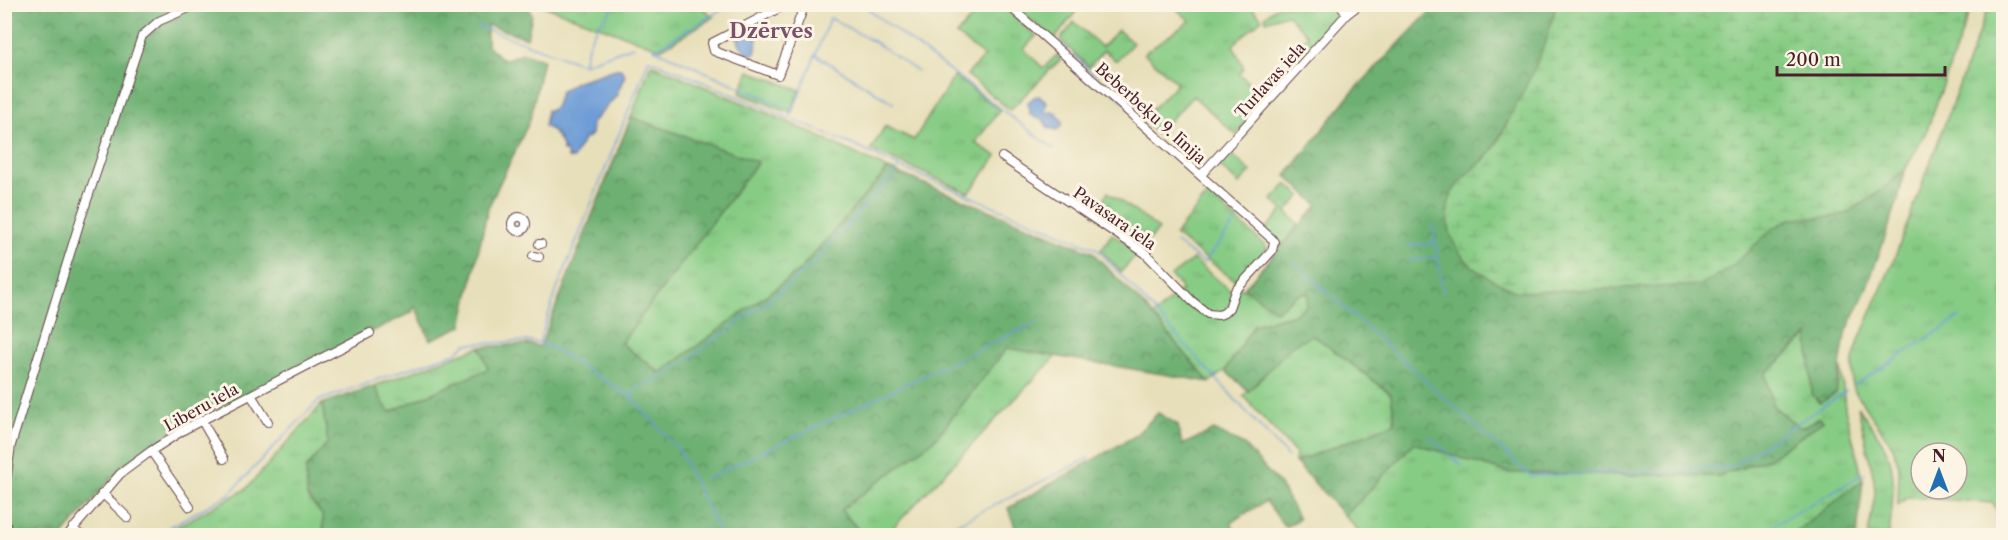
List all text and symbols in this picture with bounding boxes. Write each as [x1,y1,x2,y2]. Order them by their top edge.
district label: Dzērves [729,19,813,43]
street label: Turlavas iela [1231,37,1310,122]
scale bar [1777,39,1945,77]
text: 200 m [1786,49,1841,71]
street label: Beberbeķu 9. līnija [1092,58,1211,168]
street label: Pavasara iela [1070,182,1161,254]
street label: Liberu iela [160,378,242,436]
north arrow [1909,441,1969,501]
text: N [1932,446,1946,466]

